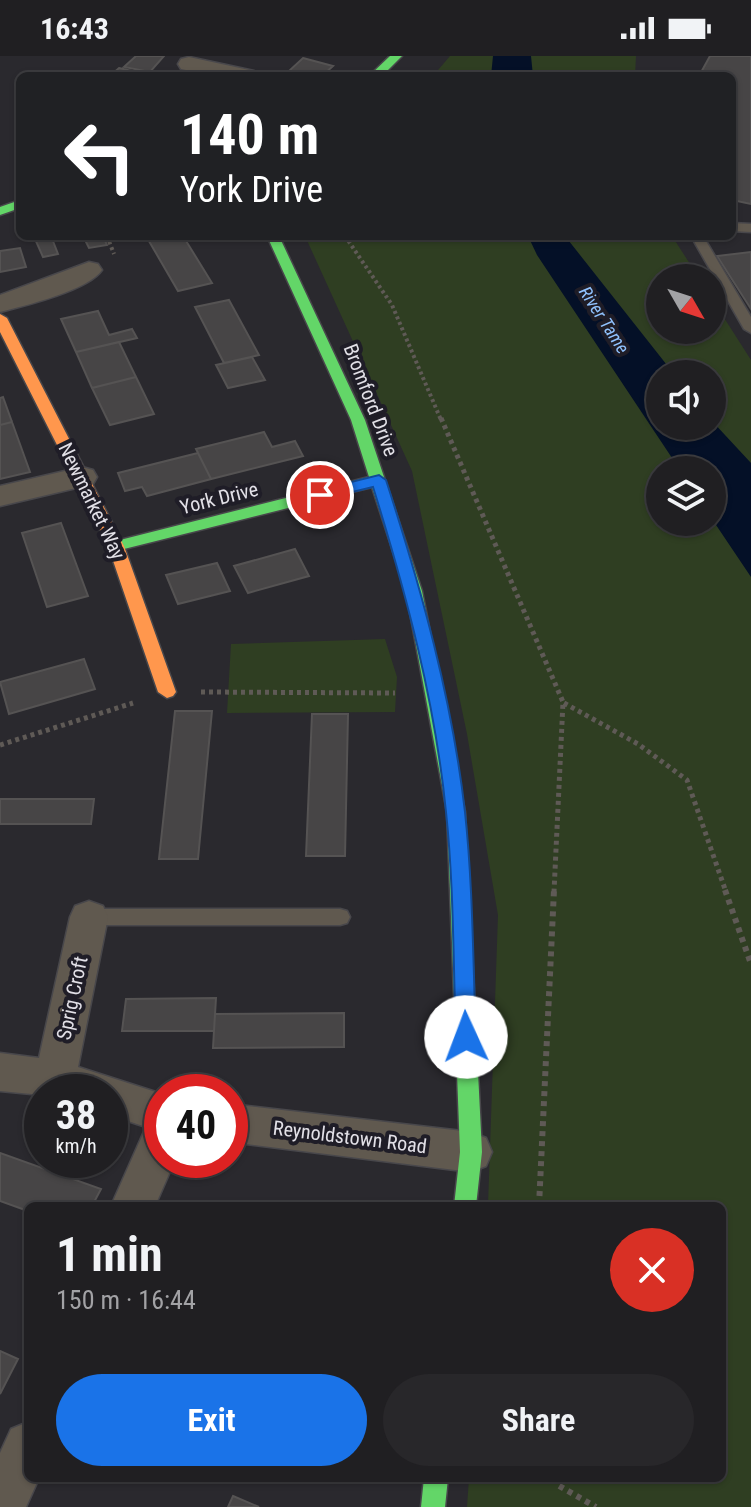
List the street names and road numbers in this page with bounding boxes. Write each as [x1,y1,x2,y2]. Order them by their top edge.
street label: Bromford Drive [339,340,403,460]
street label: Newmarket Way [53,439,131,563]
street label: York Drive [178,477,260,519]
street label: Sprig Croft [51,954,93,1042]
street label: Reynoldstown Road [272,1116,428,1158]

